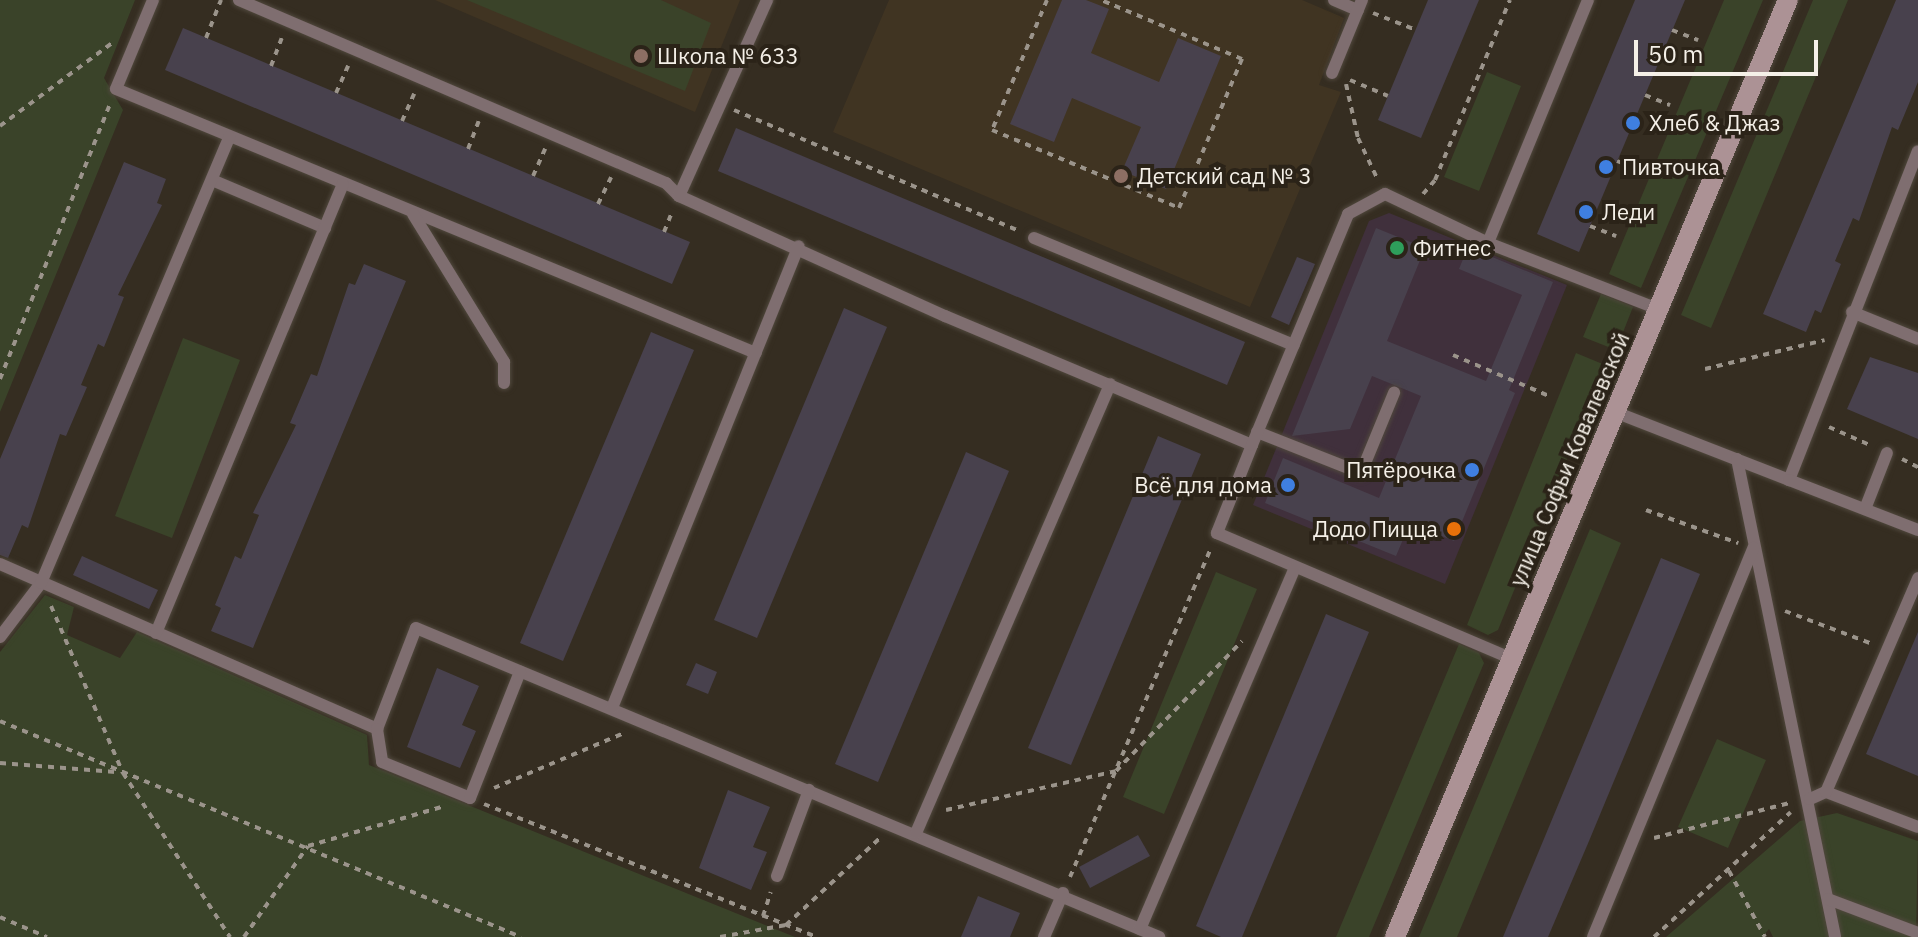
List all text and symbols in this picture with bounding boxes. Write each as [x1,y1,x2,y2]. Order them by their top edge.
scale bar [1638,24,1822,74]
text: 50 m [1648,38,1703,70]
place label: Школа № 633 [657,43,799,69]
marker: Школа № 633 [632,47,650,65]
place label: Хлеб & Джаз [1649,110,1781,136]
marker: Хлеб & Джаз [1624,114,1642,132]
place label: Пивточка [1622,154,1720,180]
marker: Пивточка [1597,158,1615,176]
place label: Детский сад № 3 [1137,163,1312,189]
marker: Детский сад № 3 [1112,167,1130,185]
place label: Леди [1602,199,1655,225]
marker: Леди [1577,203,1595,221]
place label: Фитнес [1413,235,1491,261]
marker: Фитнес [1388,239,1406,257]
street label: улица Софьи Ковалевской [1503,328,1635,590]
place label: Пятёрочка [1346,457,1456,483]
marker: Пятёрочка [1463,461,1481,479]
place label: Всё для дома [1134,472,1272,498]
marker: Всё для дома [1279,476,1297,494]
place label: Додо Пицца [1313,516,1438,542]
marker: Додо Пицца [1445,520,1463,538]

